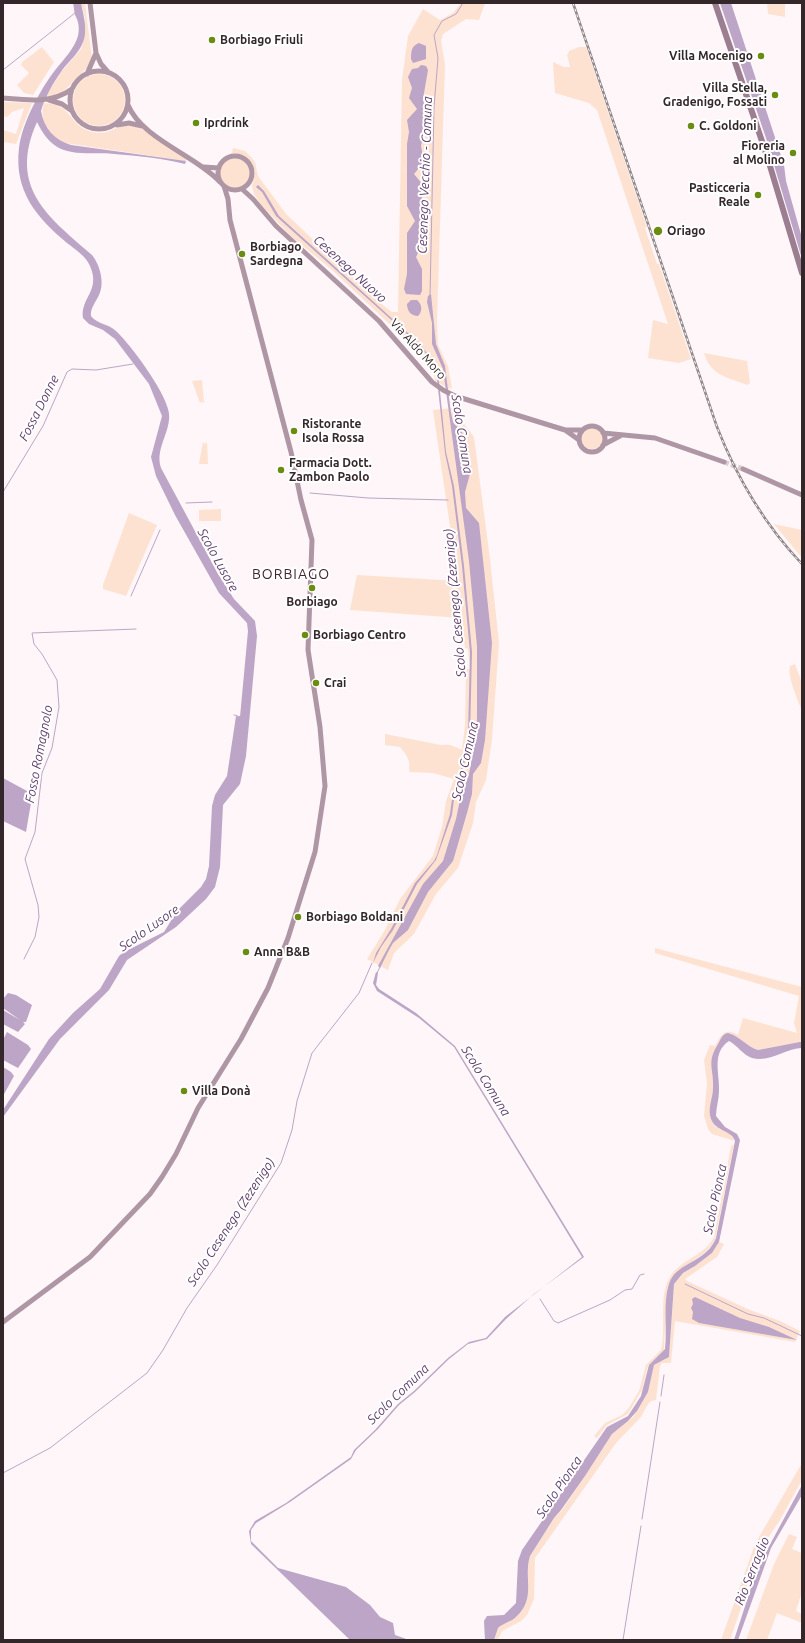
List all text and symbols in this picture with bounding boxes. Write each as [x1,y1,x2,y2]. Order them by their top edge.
place label: Borbiago Friuli [220,33,303,47]
marker: Borbiago Friuli [207,35,217,45]
place label: Villa Mocenigo [669,49,753,63]
marker: Villa Mocenigo [756,51,766,61]
place label: Villa Stella, Gradenigo, Fossati [663,81,767,109]
marker: Villa Stella, Gradenigo, Fossati [770,90,780,100]
water label: Cesenego Vecchio - Comuna [414,96,436,254]
place label: Iprdrink [204,116,249,130]
marker: Iprdrink [191,118,201,128]
place label: C. Goldoni [699,119,757,133]
marker: C. Goldoni [686,121,696,131]
place label: Fioreria al Molino [733,139,785,167]
marker: Fioreria al Molino [788,148,798,158]
place label: Pasticceria Reale [689,181,750,209]
marker: Pasticceria Reale [753,190,763,200]
place label: Oriago [667,224,706,238]
marker: Oriago [652,225,664,237]
water label: Cesenego Nuovo [310,232,390,306]
place label: Borbiago Sardegna [250,240,303,268]
marker: Borbiago Sardegna [237,249,247,259]
street label: Via Aldo Moro [387,316,449,382]
water label: Fossa Donne [16,372,62,444]
water label: Scolo Comuna [448,393,476,475]
place label: Ristorante Isola Rossa [302,417,364,445]
marker: Ristorante Isola Rossa [289,426,299,436]
place label: Farmacia Dott. Zambon Paolo [289,456,372,484]
marker: Farmacia Dott. Zambon Paolo [276,465,286,475]
water label: Scolo Lusore [194,526,242,594]
water label: Scolo Cesenego (Zezenigo) [441,528,469,678]
district label: BORBIAGO [252,566,330,582]
marker: Borbiago [307,583,317,593]
place label: Borbiago [286,595,338,609]
place label: Borbiago Centro [313,628,406,642]
marker: Borbiago Centro [300,630,310,640]
place label: Crai [324,676,346,690]
marker: Crai [311,678,321,688]
water label: Fosso Romagnolo [22,704,56,804]
water label: Scolo Comuna [448,720,482,802]
water label: Scolo Lusore [116,901,182,955]
place label: Borbiago Boldani [306,910,403,924]
marker: Borbiago Boldani [293,912,303,922]
place label: Anna B&B [254,945,310,959]
marker: Anna B&B [241,947,251,957]
water label: Scolo Comuna [458,1043,514,1119]
place label: Villa Donà [192,1084,250,1098]
marker: Villa Donà [179,1086,189,1096]
water label: Scolo Cesenego (Zezenigo) [184,1155,278,1289]
water label: Scolo Pionca [700,1163,730,1235]
water label: Scolo Comuna [364,1361,432,1427]
water label: Scolo Pionca [533,1453,585,1521]
water label: Rio Serraglio [731,1535,773,1607]

